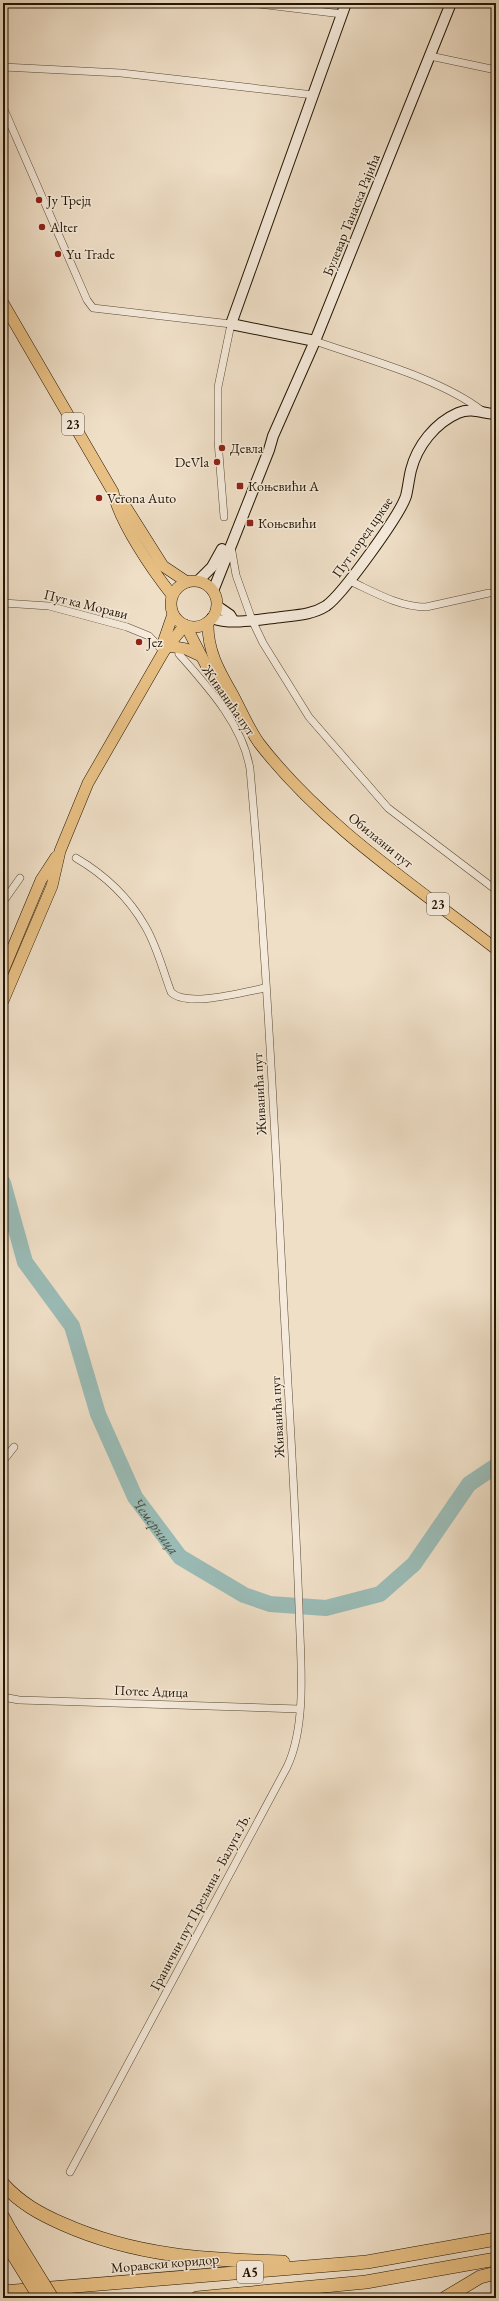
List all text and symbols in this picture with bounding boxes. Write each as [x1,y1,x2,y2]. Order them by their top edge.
street label: Булевар Танаска Рајића [318,151,384,279]
place label: Ју Трејд [46,191,92,209]
marker: Ју Трејд [34,195,44,205]
place label: Alter [49,218,78,236]
marker: Alter [37,222,47,232]
place label: Yu Trade [66,245,116,263]
marker: Yu Trade [53,249,63,259]
road number: 23 [62,413,84,435]
place label: Девла [230,439,264,457]
marker: Девла [217,443,227,453]
place label: DeVla [175,453,209,471]
marker: DeVla [212,457,222,467]
place label: Коњевићи А [248,477,319,495]
marker: Коњевићи А [235,481,245,491]
place label: Verona Auto [107,489,176,507]
marker: Verona Auto [94,493,104,503]
street label: Пут поред цркве [327,493,397,581]
place label: Коњевићи [258,514,317,532]
marker: Коњевићи [245,518,255,528]
street label: Пут ка Морави [42,585,131,623]
place label: Jez [146,633,163,651]
marker: Jez [134,637,144,647]
street label: Живанића пут [198,660,260,739]
street label: Обилазни пут [345,808,417,872]
road number: 23 [427,893,449,915]
street label: Живанића пут [248,1052,270,1136]
street label: Живанића пут [266,1375,288,1459]
water label: Чемерница [129,1493,184,1558]
street label: Потес Адица [114,1681,189,1701]
street label: Гранични пут Прељина - Балуга Љ. [146,1811,254,1993]
street label: Моравски коридор [110,2249,220,2277]
road number: A5 [237,2261,263,2283]

